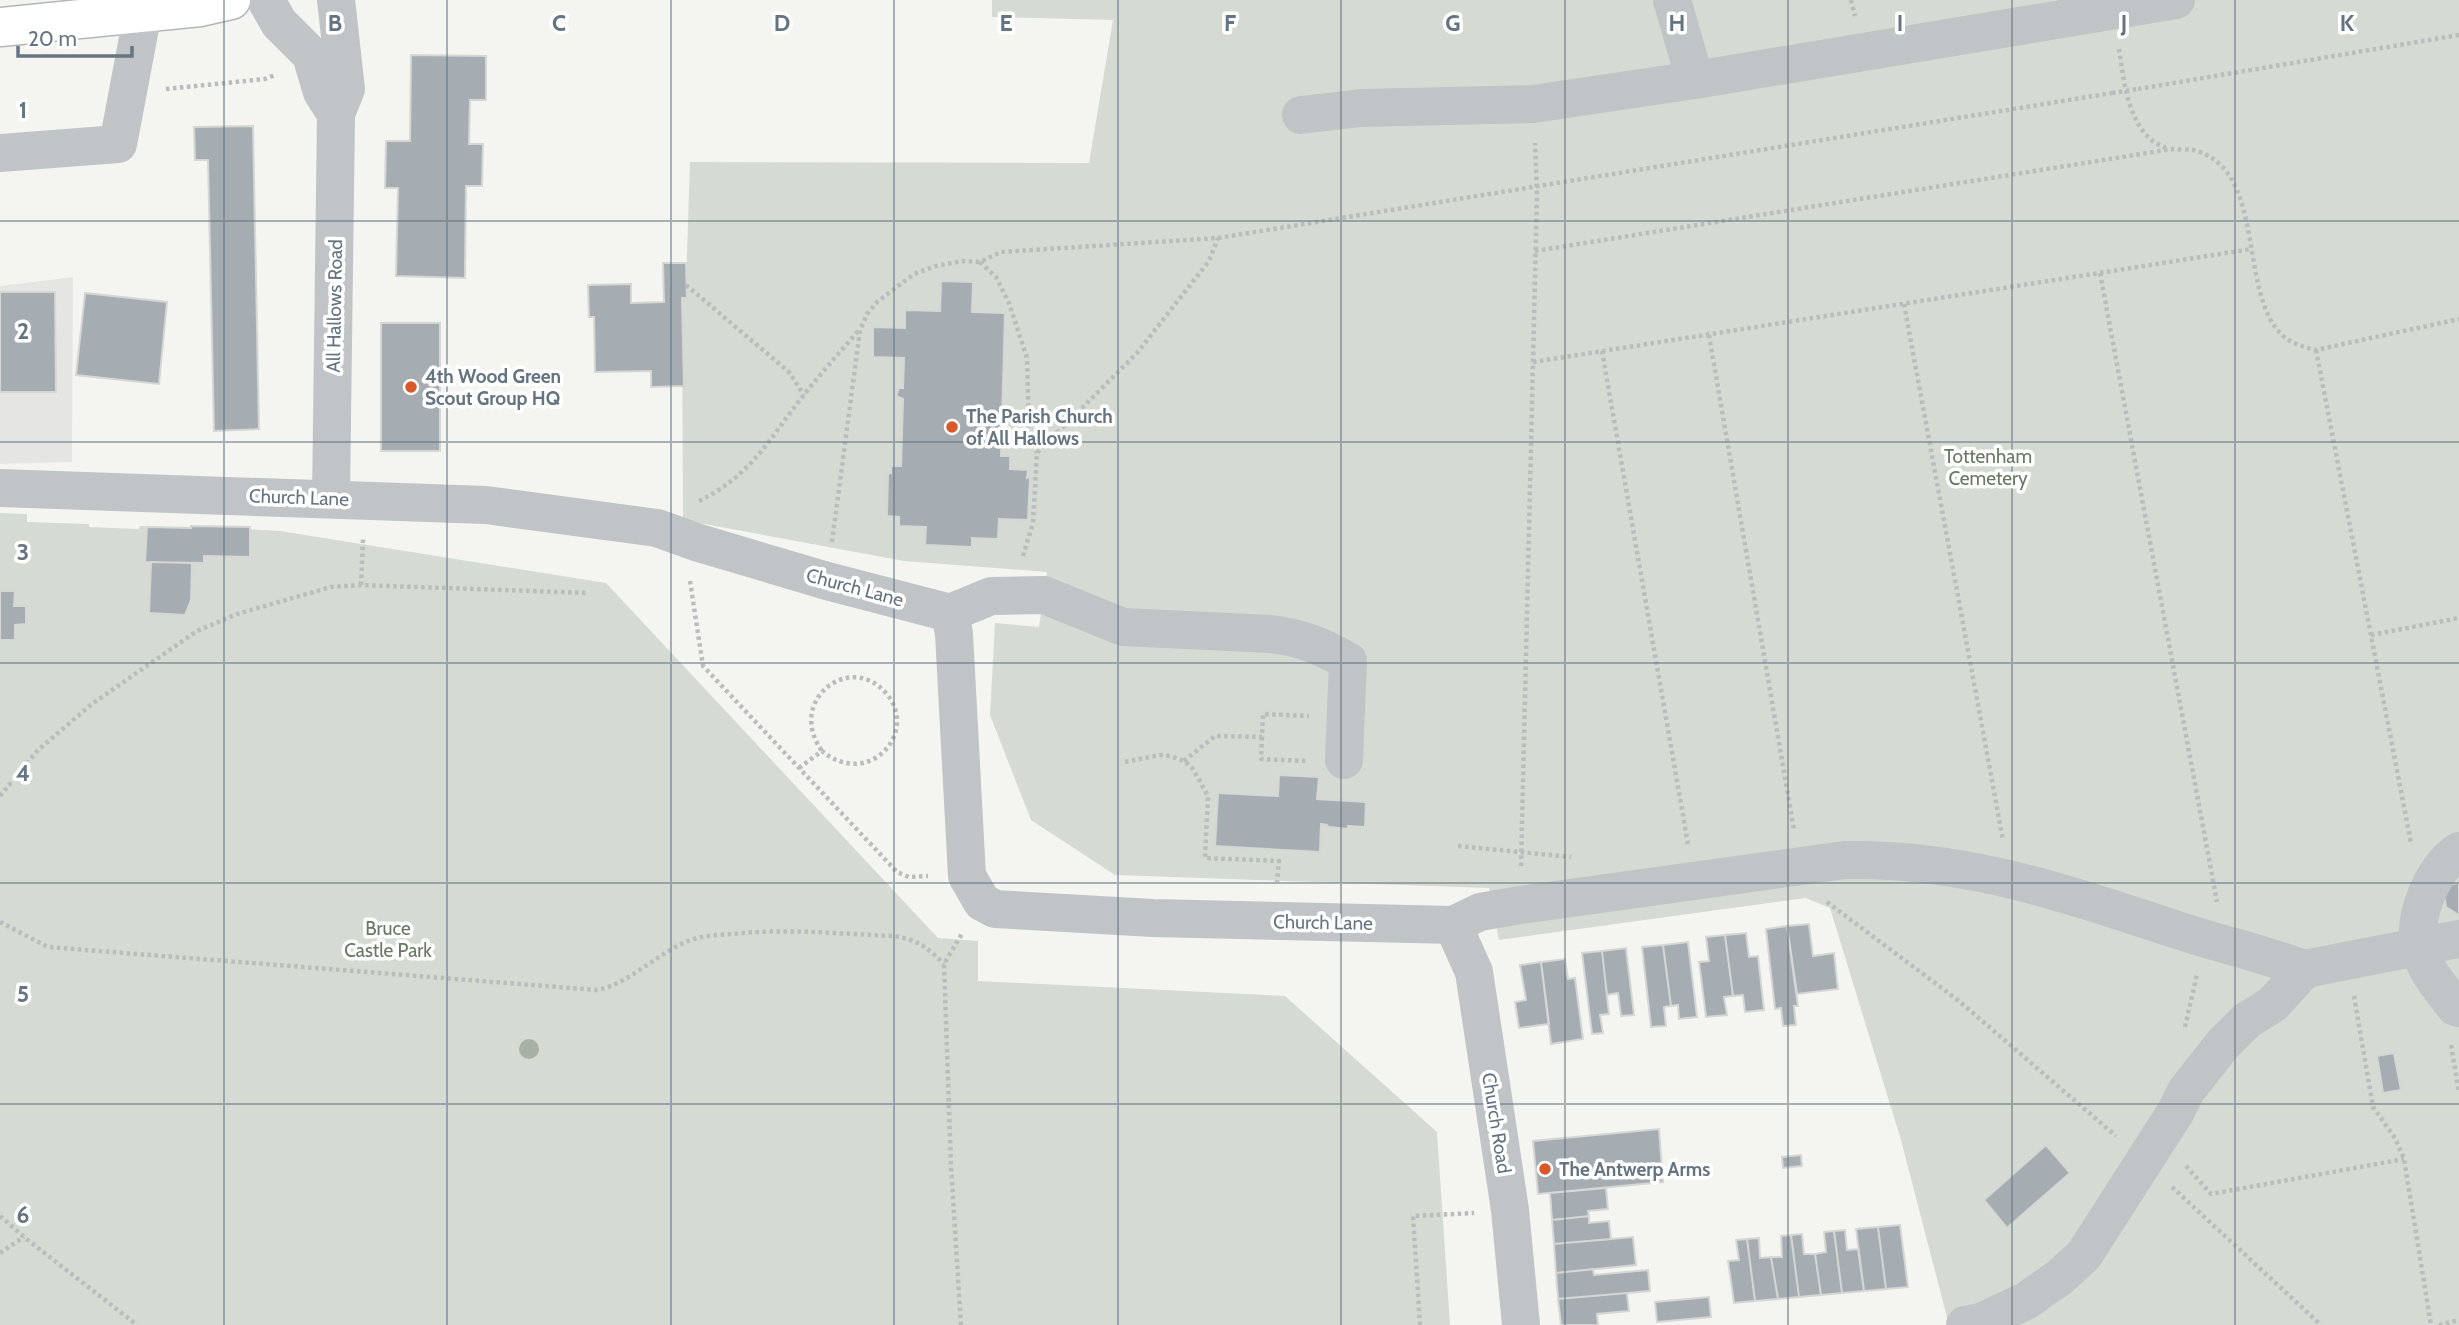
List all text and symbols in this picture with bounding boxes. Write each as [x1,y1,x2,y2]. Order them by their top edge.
text: B [328,9,342,37]
text: C [552,9,566,37]
text: D [774,9,790,37]
text: E [999,9,1013,37]
text: F [1224,9,1236,37]
text: G [1445,9,1461,37]
text: H [1669,9,1685,37]
text: I [1897,9,1903,37]
text: J [2120,9,2127,37]
text: K [2340,9,2355,37]
scale bar [18,14,131,58]
text: 20 m [28,26,77,51]
text: 1 [19,96,27,124]
street label: All Hallows Road [322,239,347,373]
text: 2 [17,317,29,345]
place label: 4th Wood Green Scout Group HQ [425,365,561,410]
marker: 4th Wood Green Scout Group HQ [403,379,419,395]
place label: The Parish Church of All Hallows [966,405,1113,450]
marker: The Parish Church of All Hallows [944,419,960,435]
park label: Tottenham Cemetery [1944,445,2032,490]
street label: Church Lane [249,484,350,511]
text: 3 [17,538,29,566]
street label: Church Lane [804,563,906,612]
text: 4 [16,759,30,787]
street label: Church Lane [1273,910,1373,935]
park label: Bruce Castle Park [344,917,432,962]
text: 5 [17,980,29,1008]
street label: Church Road [1477,1071,1516,1175]
place label: The Antwerp Arms [1559,1158,1710,1181]
marker: The Antwerp Arms [1537,1161,1553,1177]
text: 6 [17,1201,29,1229]

